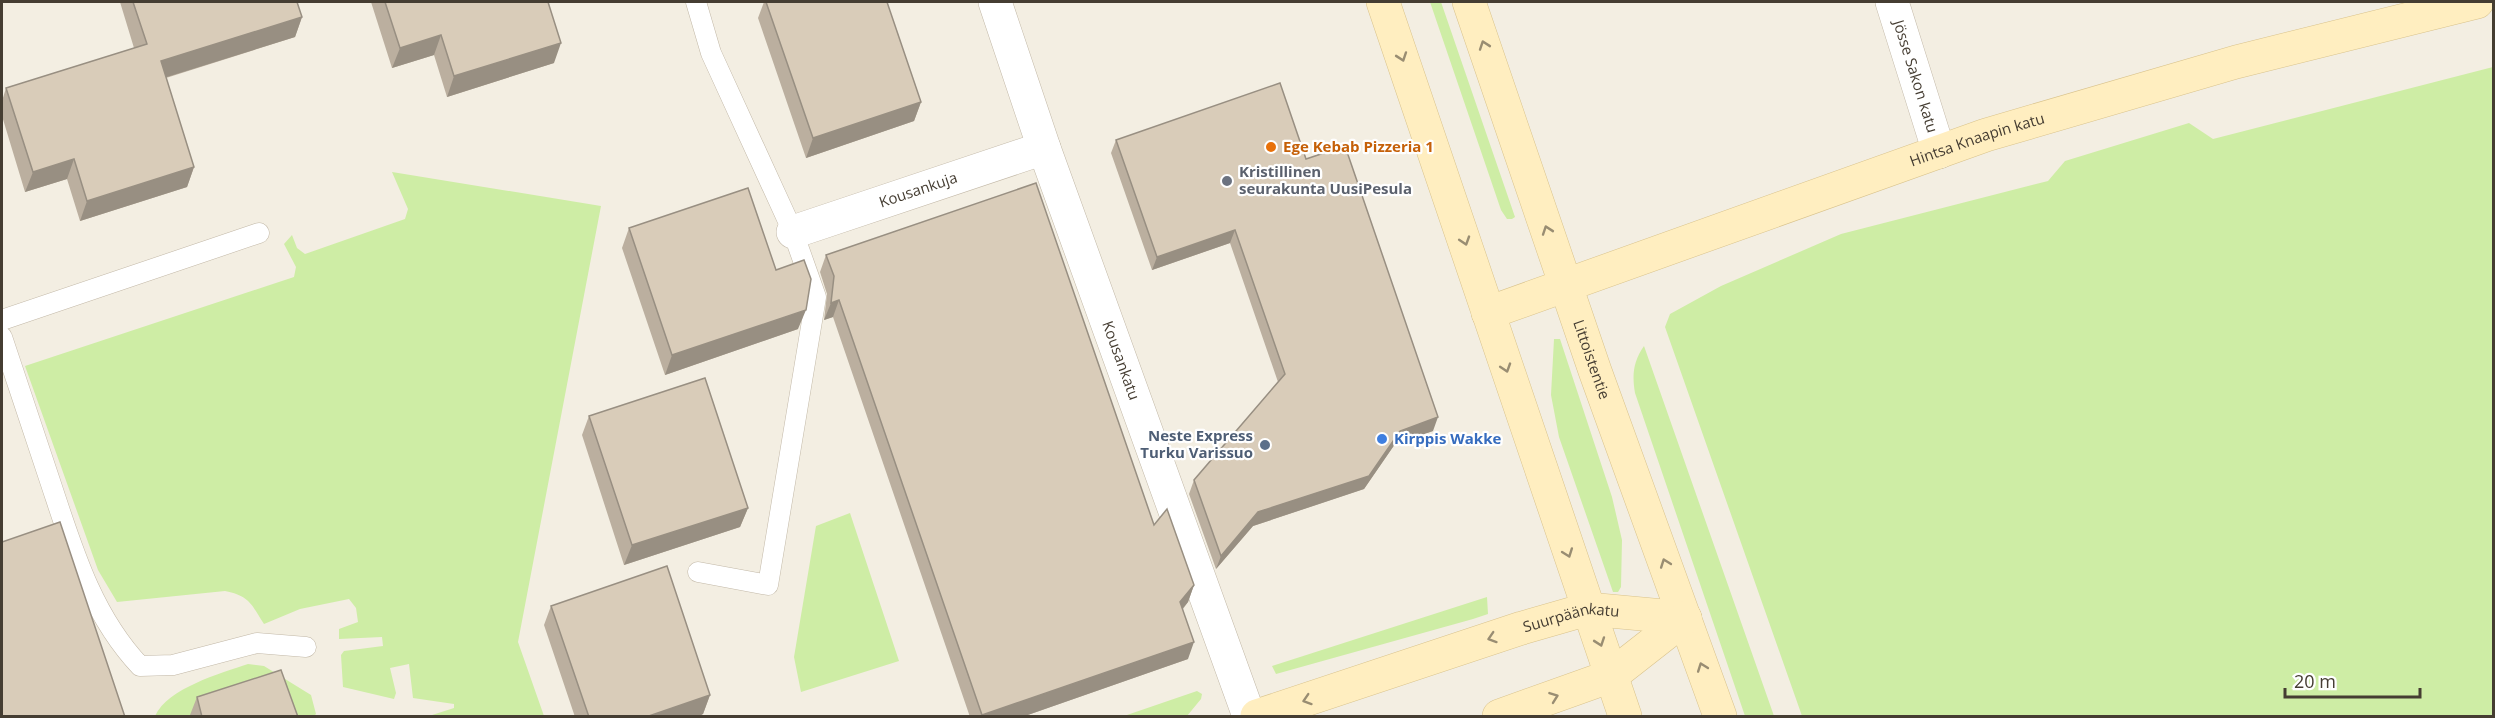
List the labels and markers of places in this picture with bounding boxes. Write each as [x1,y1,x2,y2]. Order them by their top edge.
place label: Ege Kebab Pizzeria 1 [1283,136,1434,156]
marker: Ege Kebab Pizzeria 1 [1264,140,1278,154]
place label: Kristillinen seurakunta UusiPesula [1239,161,1412,198]
marker: Kristillinen seurakunta UusiPesula [1220,174,1234,188]
place label: Neste Express Turku Varissuo [1140,425,1253,462]
place label: Kirppis Wakke [1394,428,1501,448]
marker: Kirppis Wakke [1375,432,1389,446]
marker: Neste Express Turku Varissuo [1258,438,1272,452]

